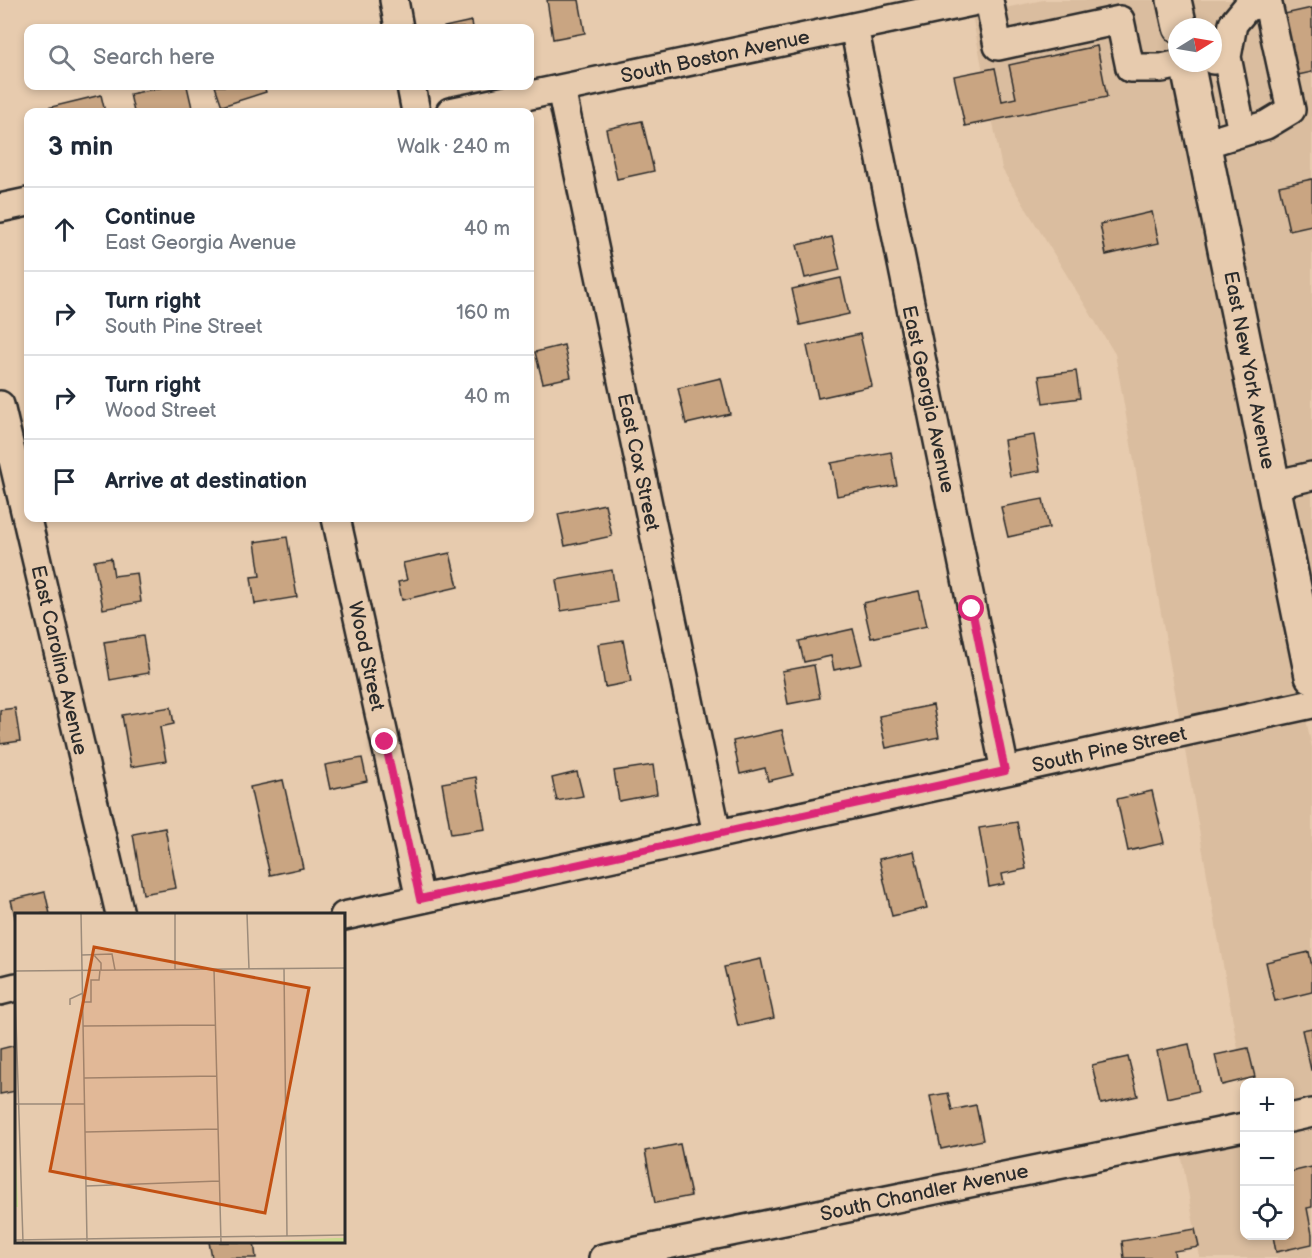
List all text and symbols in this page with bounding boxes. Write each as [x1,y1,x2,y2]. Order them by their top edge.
north arrow [1168,18,1222,72]
search box [24,24,534,90]
street label: South Boston Avenue [618,25,812,89]
icon: search [45,41,78,74]
text: Search here [93,44,215,71]
text: 3 min [48,132,113,163]
text: Walk · 240 m [397,135,510,159]
text: Continue [105,204,195,231]
icon: ahead [48,213,81,246]
text: 40 m [464,217,510,241]
text: East Georgia Avenue [105,231,296,255]
street label: East New York Avenue [1218,269,1280,471]
text: Turn right [105,288,201,315]
icon: right [48,297,81,330]
text: 160 m [456,301,510,325]
street label: East Georgia Avenue [896,303,960,495]
text: South Pine Street [105,315,262,339]
text: Turn right [105,372,201,399]
icon: right [48,381,81,414]
text: 40 m [464,385,510,409]
street label: East Cox Street [612,391,664,533]
text: Wood Street [105,399,216,423]
icon: arrive [48,465,81,498]
text: Arrive at destination [105,468,307,495]
street label: East Carolina Avenue [26,563,93,758]
route start [958,595,984,621]
street label: Wood Street [343,599,389,713]
street label: South Pine Street [1030,722,1189,778]
route end [371,728,397,754]
inset map [15,913,345,1243]
map controls [1240,1078,1294,1240]
button: + [1240,1078,1294,1132]
button: − [1240,1132,1294,1186]
street label: South Chandler Avenue [818,1159,1031,1227]
button: locate [1240,1186,1294,1240]

